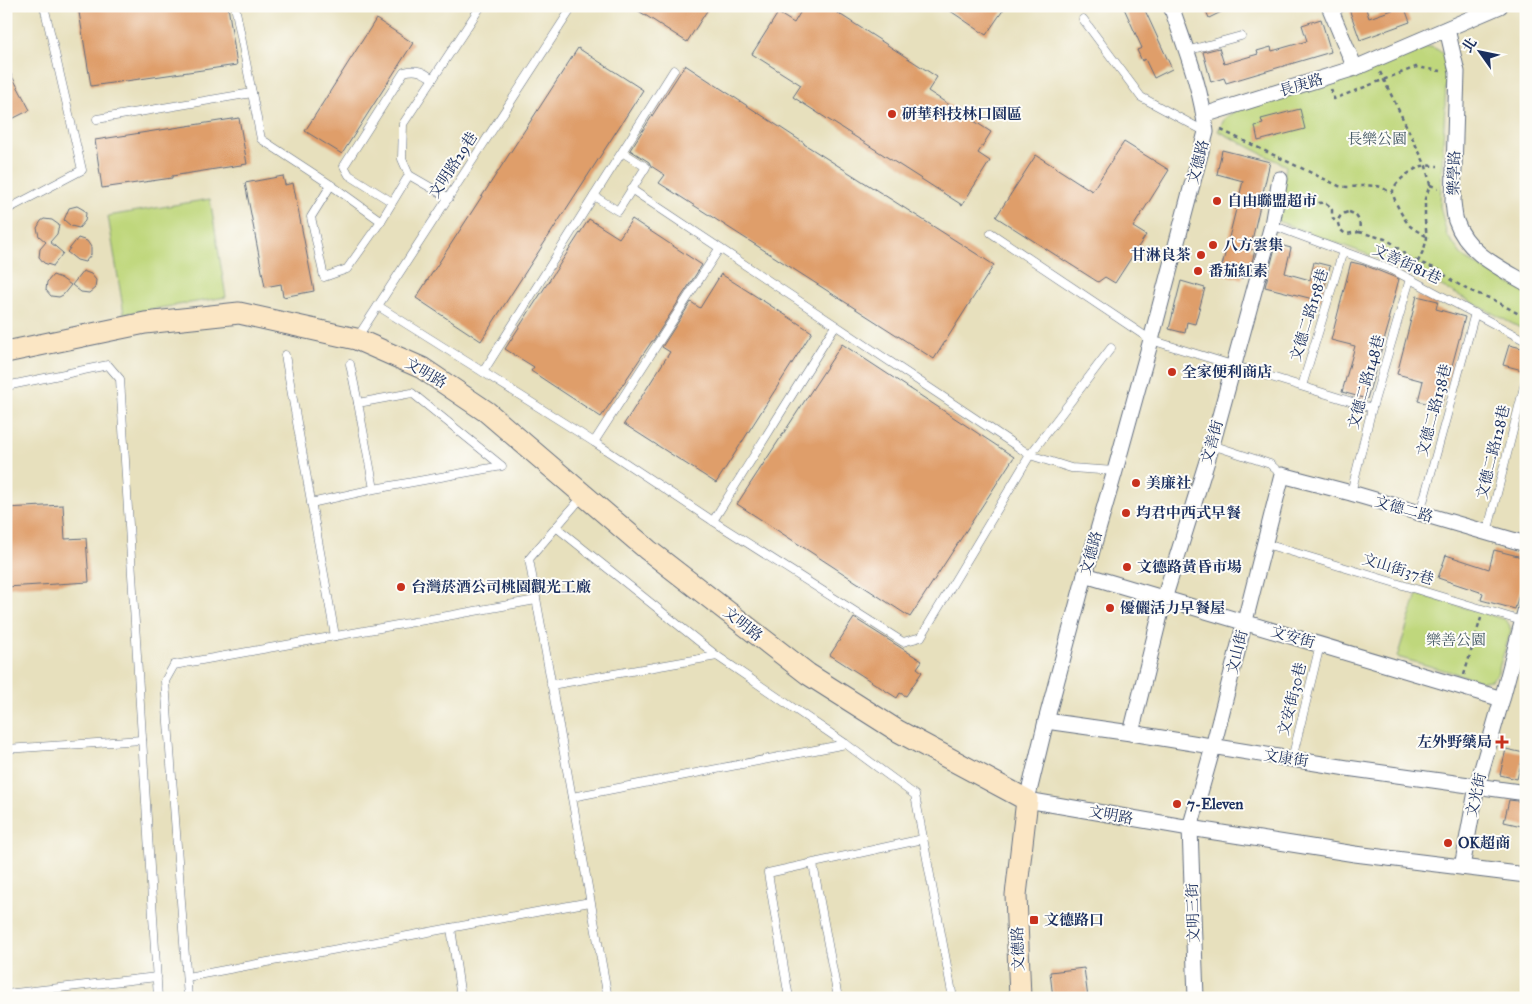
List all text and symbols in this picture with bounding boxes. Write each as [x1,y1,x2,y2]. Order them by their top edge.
north arrow [1454,28,1504,78]
text: 北 [1459,35,1480,56]
street label: 長庚路 [1277,70,1325,100]
place label: 研華科技林口園區 [902,105,1022,123]
marker: 研華科技林口園區 [886,108,898,120]
street label: 文明路29巷 [425,128,481,202]
park label: 長樂公園 [1347,130,1407,148]
street label: 文德路 [1183,138,1213,186]
street label: 樂學路 [1445,150,1463,196]
place label: 自由聯盟超市 [1227,192,1317,210]
marker: 自由聯盟超市 [1211,195,1223,207]
place label: 八方雲集 [1223,236,1283,254]
marker: 八方雲集 [1207,239,1219,251]
street label: 文善街81巷 [1370,240,1444,288]
place label: 甘淋良茶 [1131,246,1191,264]
marker: 甘淋良茶 [1195,249,1207,261]
place label: 番茄紅素 [1208,262,1268,280]
marker: 番茄紅素 [1192,265,1204,277]
street label: 文德二路158巷 [1286,267,1332,363]
street label: 文德二路148巷 [1344,333,1388,431]
street label: 文明路 [402,354,450,392]
street label: 文德二路138巷 [1413,362,1455,458]
place label: 全家便利商店 [1182,363,1272,381]
marker: 全家便利商店 [1166,366,1178,378]
street label: 文德二路128巷 [1473,403,1513,501]
street label: 文善街 [1197,418,1227,466]
place label: 美廉社 [1146,474,1191,492]
marker: 美廉社 [1130,477,1142,489]
street label: 文德二路 [1373,492,1435,526]
place label: 均君中西式早餐 [1136,504,1241,522]
marker: 均君中西式早餐 [1120,507,1132,519]
street label: 文德路 [1076,529,1106,577]
street label: 文山街37巷 [1360,550,1436,588]
place label: 文德路黃昏市場 [1137,558,1242,576]
marker: 文德路黃昏市場 [1121,561,1133,573]
place label: 台灣菸酒公司桃園觀光工廠 [411,578,591,596]
marker: 台灣菸酒公司桃園觀光工廠 [395,581,407,593]
place label: 優儷活力早餐屋 [1120,599,1225,617]
marker: 優儷活力早餐屋 [1104,602,1116,614]
street label: 文明路 [720,603,766,645]
street label: 文安街 [1269,622,1317,652]
street label: 文山街 [1223,628,1251,676]
park label: 樂善公園 [1426,631,1486,649]
street label: 文安街30巷 [1274,661,1310,737]
place label: 左外野藥局 [1417,733,1492,751]
marker: 左外野藥局 [1496,736,1508,748]
street label: 文康街 [1262,746,1310,770]
street label: 文光街 [1462,771,1490,819]
place label: 7-Eleven [1187,795,1244,813]
marker: 7-Eleven [1171,798,1183,810]
street label: 文明路 [1087,802,1135,828]
place label: OK超商 [1458,834,1510,852]
marker: OK超商 [1442,837,1454,849]
street label: 文明三街 [1183,883,1203,943]
place label: 文德路口 [1044,911,1104,929]
marker: 文德路口 [1028,914,1040,926]
street label: 文德路 [1008,926,1028,972]

